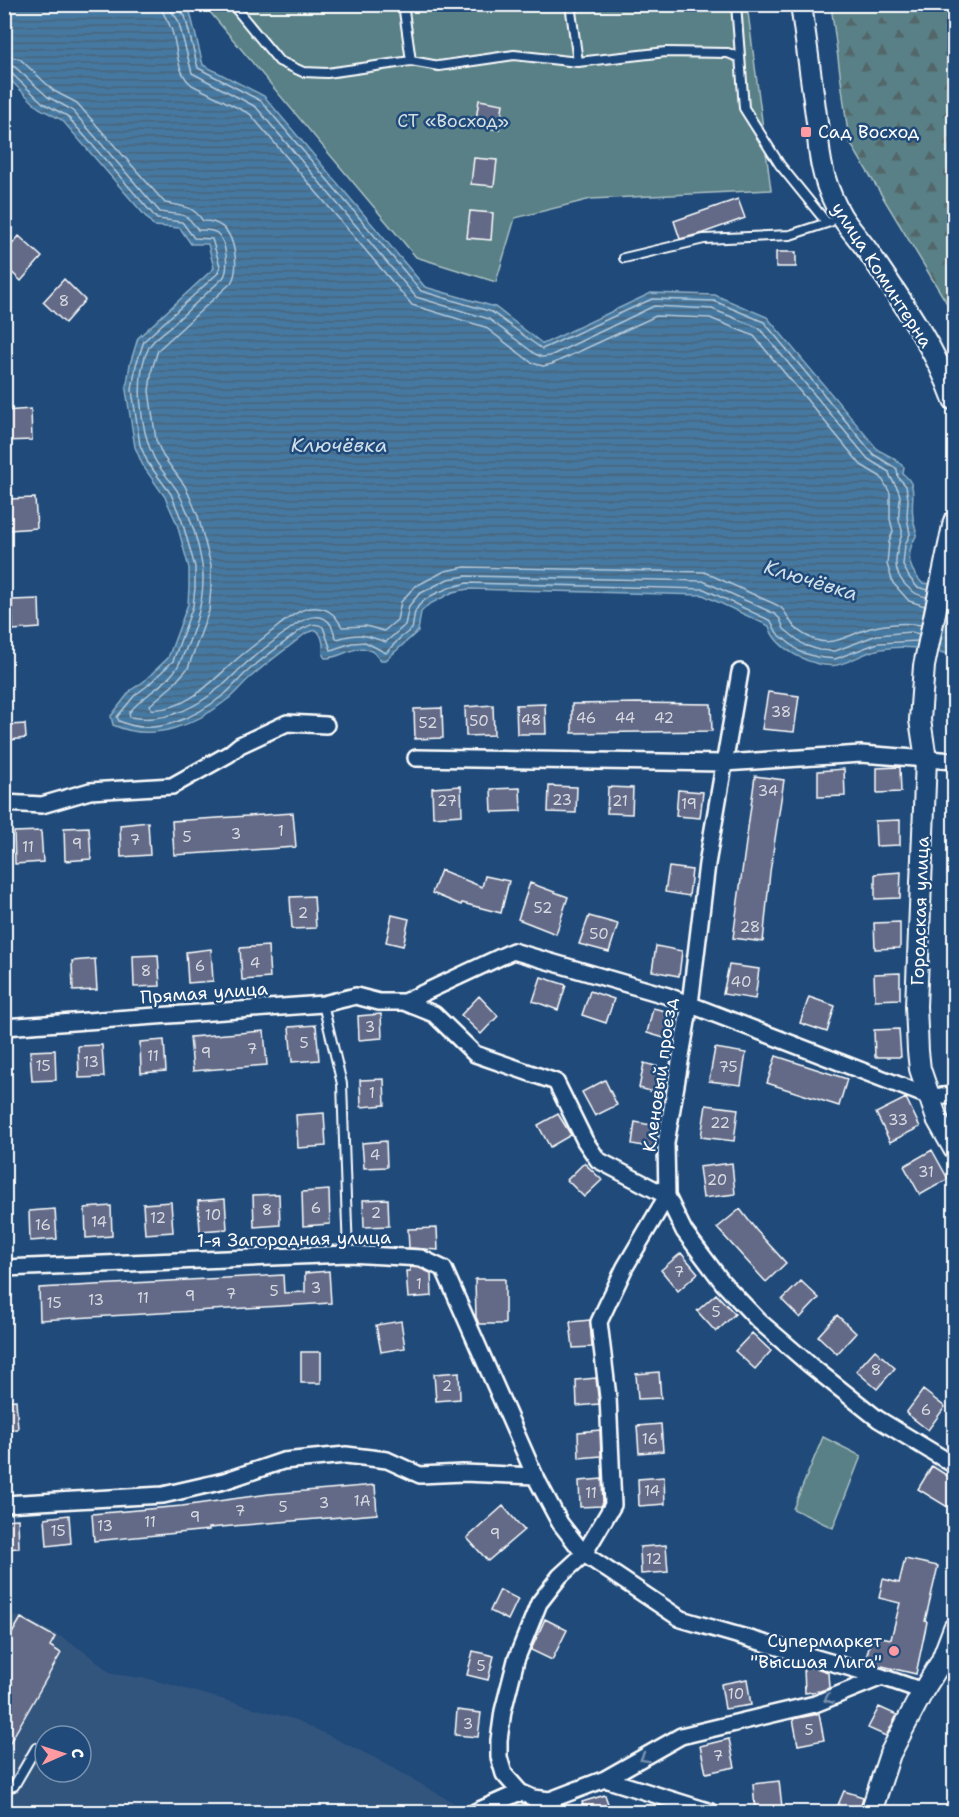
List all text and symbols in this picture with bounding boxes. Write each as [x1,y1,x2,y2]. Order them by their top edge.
park label: СТ «Восход» [397,109,509,133]
place label: Сад Восход [818,120,920,144]
marker: Сад Восход [799,125,813,139]
street label: улица Коминтерна [826,198,938,352]
house number: 8 [59,291,69,311]
water label: Ключёвка [291,432,387,458]
water label: Ключёвка [761,553,861,607]
house number: 38 [771,702,791,722]
house number: 46 [576,708,596,728]
house number: 44 [615,708,635,728]
house number: 42 [654,708,674,728]
house number: 48 [521,710,541,730]
house number: 50 [469,711,489,731]
house number: 52 [419,713,437,733]
house number: 34 [758,781,778,801]
house number: 23 [552,790,572,810]
house number: 27 [437,791,457,811]
house number: 21 [612,791,628,811]
house number: 19 [681,794,697,814]
house number: 1 [278,821,284,841]
house number: 3 [231,824,241,844]
house number: 5 [182,827,192,847]
house number: 7 [130,830,140,850]
house number: 9 [72,834,82,854]
street label: Городская улица [905,836,935,986]
house number: 11 [22,837,34,857]
house number: 52 [534,898,552,918]
house number: 2 [298,903,308,923]
house number: 28 [740,917,760,937]
house number: 50 [589,924,609,944]
house number: 4 [250,953,260,973]
house number: 6 [195,956,205,976]
house number: 8 [141,961,151,981]
house number: 40 [731,972,751,992]
street label: Прямая улица [139,977,269,1009]
street label: Кленовый проезд [637,996,683,1154]
house number: 3 [365,1017,375,1037]
house number: 5 [299,1033,309,1053]
house number: 7 [247,1039,257,1059]
house number: 9 [201,1043,211,1063]
house number: 11 [147,1046,159,1066]
house number: 13 [83,1052,99,1072]
house number: 15 [35,1056,51,1076]
house number: 75 [718,1057,738,1077]
house number: 1 [369,1083,375,1103]
house number: 33 [888,1110,908,1130]
house number: 22 [710,1113,730,1133]
house number: 4 [370,1145,380,1165]
house number: 31 [918,1162,934,1182]
house number: 20 [707,1170,727,1190]
house number: 6 [311,1198,321,1218]
house number: 8 [262,1200,272,1220]
house number: 2 [371,1203,381,1223]
house number: 10 [205,1205,221,1225]
house number: 12 [150,1208,166,1228]
house number: 14 [91,1212,107,1232]
house number: 16 [35,1215,51,1235]
street label: 1-я Загородная улица [197,1225,391,1253]
house number: 7 [674,1262,684,1282]
house number: 1 [416,1274,422,1294]
house number: 3 [311,1278,321,1298]
house number: 5 [269,1281,279,1301]
house number: 7 [226,1284,236,1304]
house number: 9 [185,1286,195,1306]
house number: 11 [137,1288,149,1308]
house number: 13 [88,1290,104,1310]
house number: 15 [46,1293,62,1313]
house number: 5 [711,1302,721,1322]
house number: 8 [871,1360,881,1380]
house number: 2 [442,1376,452,1396]
house number: 6 [921,1400,931,1420]
house number: 16 [642,1429,658,1449]
house number: 14 [644,1481,660,1501]
house number: 11 [585,1483,597,1503]
house number: 1А [353,1491,371,1511]
house number: 3 [319,1493,329,1513]
house number: 5 [278,1497,288,1517]
house number: 7 [235,1501,245,1521]
house number: 9 [190,1507,200,1527]
house number: 11 [144,1512,156,1532]
house number: 13 [97,1516,113,1536]
house number: 15 [50,1521,66,1541]
house number: 9 [490,1524,500,1544]
house number: 12 [646,1549,662,1569]
place label: Супермаркет "Высшая Лига" [750,1629,883,1674]
marker: Супермаркет "Высшая Лига" [887,1644,901,1658]
house number: 5 [476,1656,486,1676]
house number: 10 [728,1684,744,1704]
one-way arrow [823,1692,834,1704]
house number: 3 [463,1714,473,1734]
house number: 5 [804,1720,814,1740]
north arrow [33,1724,93,1784]
house number: 7 [713,1746,723,1766]
text: С [67,1748,88,1759]
one-way arrow [639,1750,650,1762]

